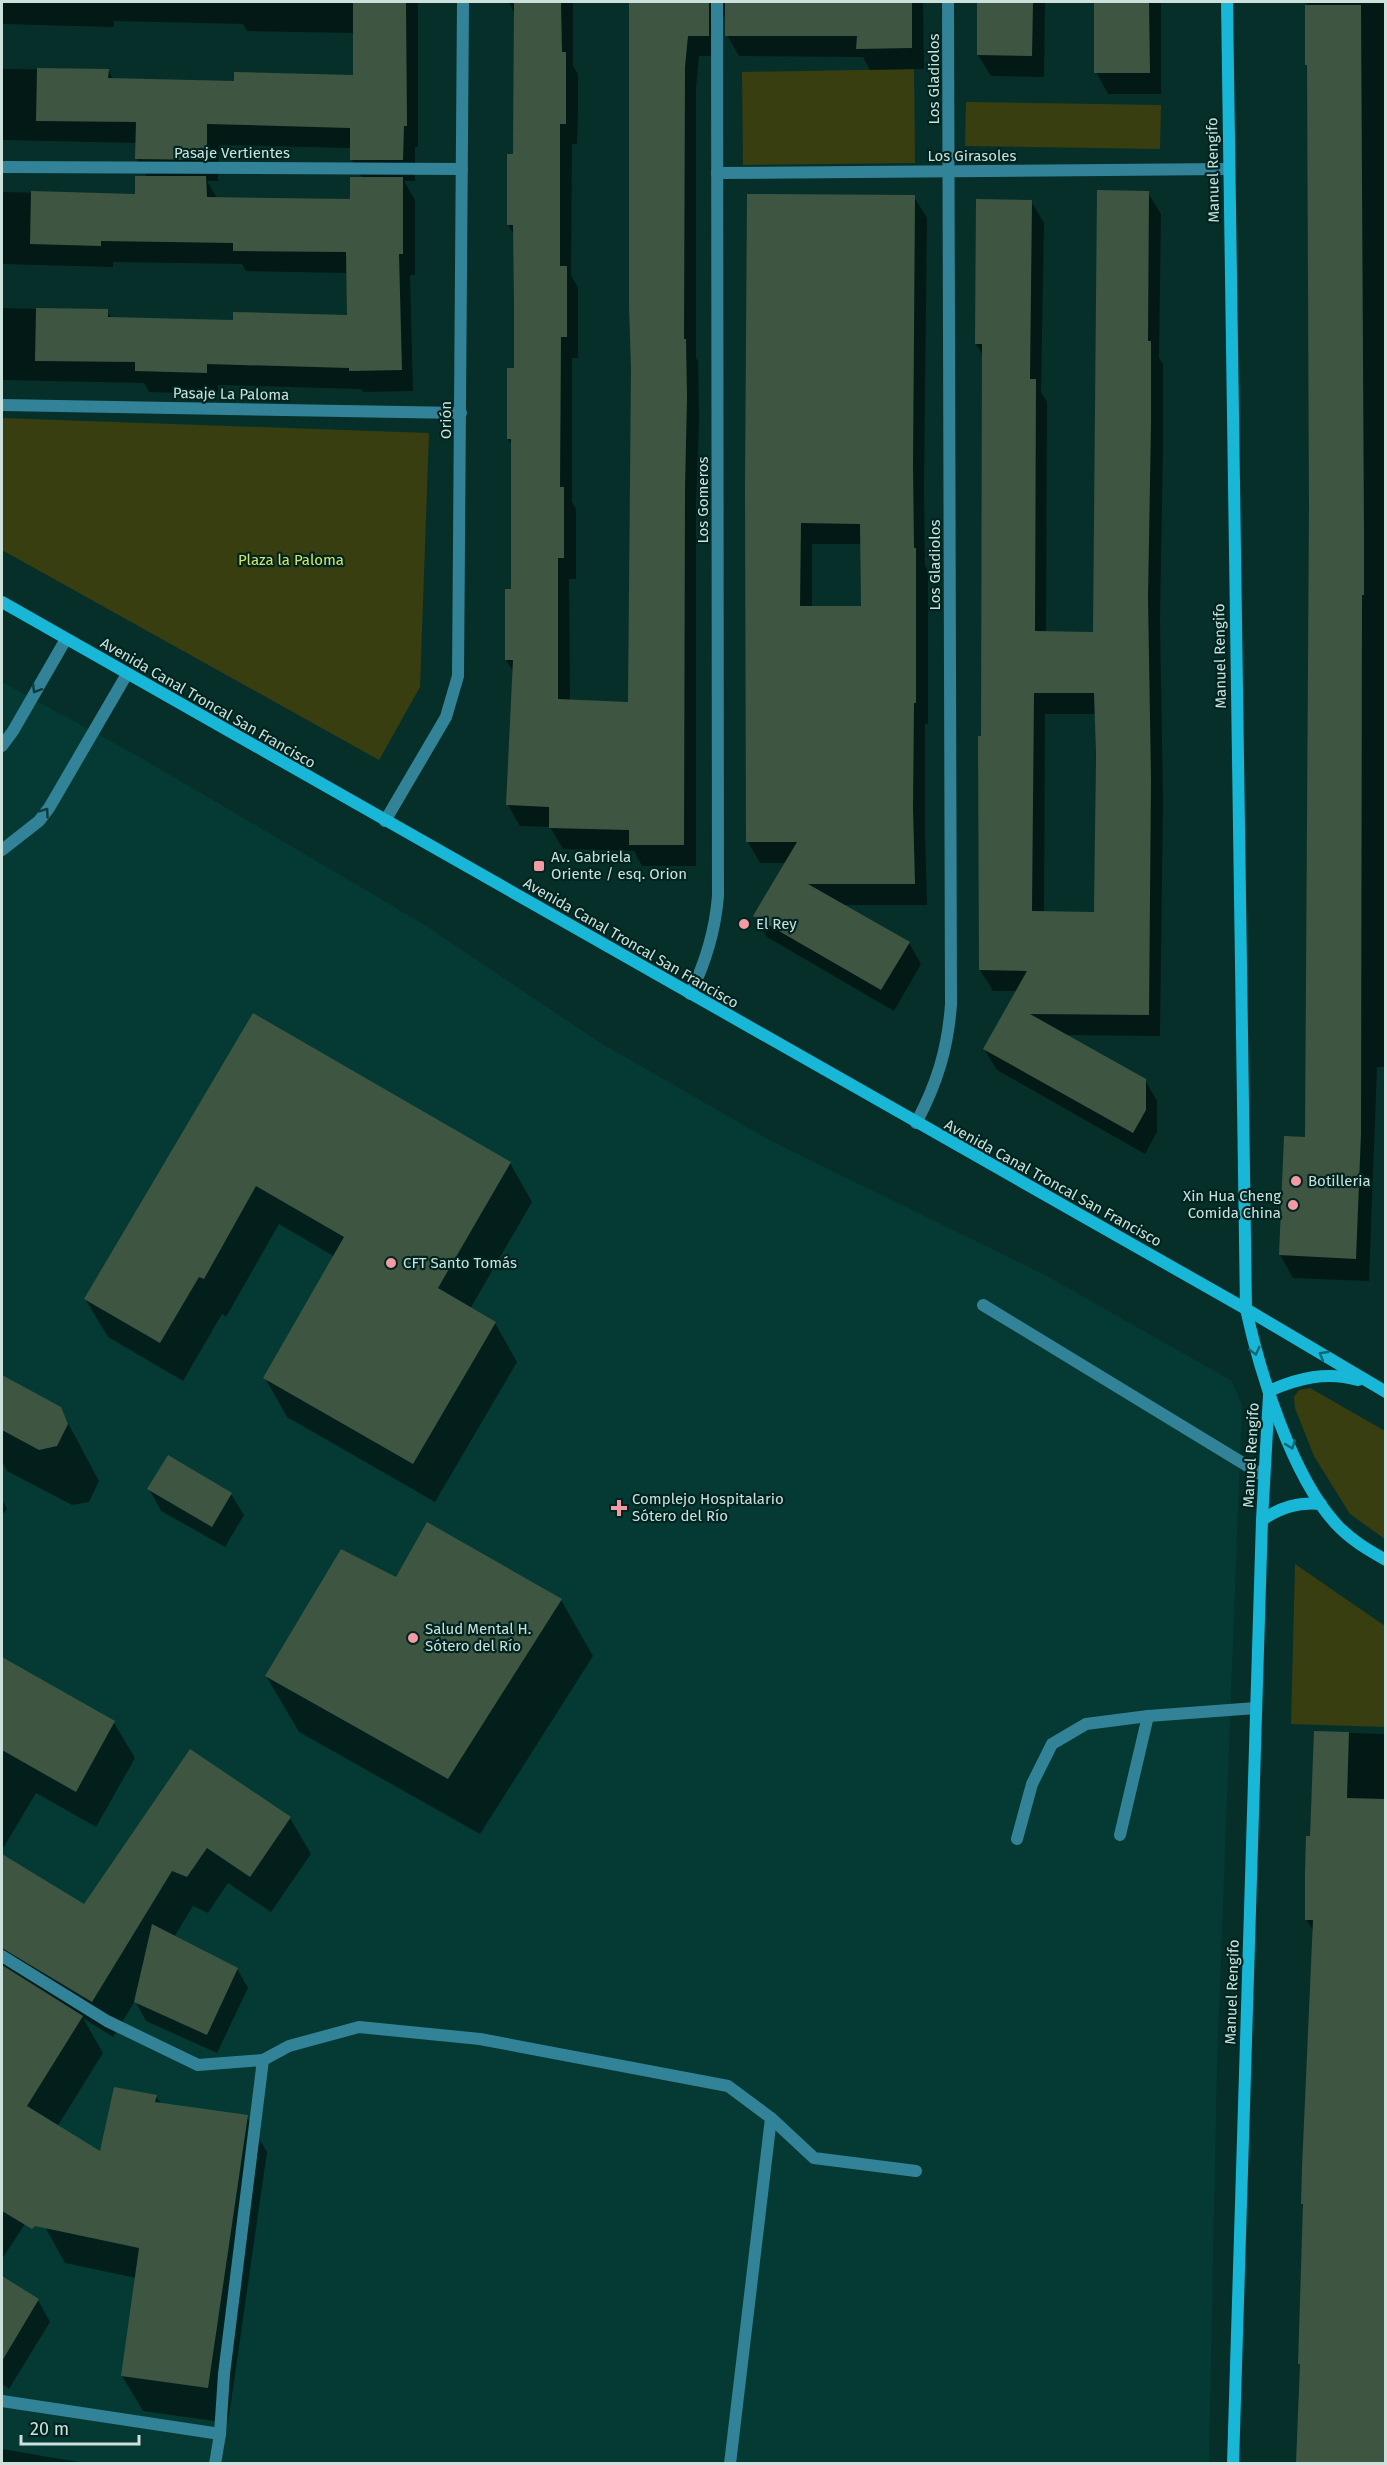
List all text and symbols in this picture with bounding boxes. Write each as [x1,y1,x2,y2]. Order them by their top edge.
street label: Los Gladiolos [925,34,943,124]
street label: Manuel Rengifo [1203,117,1223,223]
street label: Pasaje Vertientes [174,144,290,162]
street label: Los Girasoles [927,147,1017,165]
street label: Pasaje La Paloma [173,384,289,404]
street label: Orión [437,401,455,439]
street label: Los Gomeros [694,456,712,544]
street label: Los Gladiolos [926,520,944,610]
park label: Plaza la Paloma [238,551,344,569]
street label: Manuel Rengifo [1210,603,1230,709]
street label: Avenida Canal Troncal San Francisco [97,634,319,772]
one-way arrow [32,683,43,693]
one-way arrow [38,808,49,819]
place label: Av. Gabriela Oriente / esq. Orion [551,848,687,883]
marker: Av. Gabriela Oriente / esq. Orion [532,859,546,873]
street label: Avenida Canal Troncal San Francisco [520,874,742,1012]
place label: El Rey [756,915,797,933]
marker: El Rey [737,917,751,931]
street label: Avenida Canal Troncal San Francisco [941,1116,1165,1250]
place label: Botilleria [1308,1172,1371,1190]
marker: Botilleria [1289,1174,1303,1188]
place label: Xin Hua Cheng Comida China [1183,1187,1281,1222]
marker: Xin Hua Cheng Comida China [1286,1198,1300,1212]
place label: CFT Santo Tomás [403,1254,517,1272]
marker: CFT Santo Tomás [384,1256,398,1270]
one-way arrow [1248,1345,1261,1355]
one-way arrow [1319,1351,1329,1363]
street label: Manuel Rengifo [1239,1402,1263,1508]
one-way arrow [1283,1439,1296,1450]
place label: Complejo Hospitalario Sótero del Río [632,1490,784,1525]
marker: Complejo Hospitalario Sótero del Río [610,1499,628,1517]
place label: Salud Mental H. Sótero del Río [425,1620,531,1655]
marker: Salud Mental H. Sótero del Río [406,1631,420,1645]
street label: Manuel Rengifo [1221,1939,1243,2045]
scale bar [21,2408,140,2446]
text: 20 m [30,2418,69,2440]

